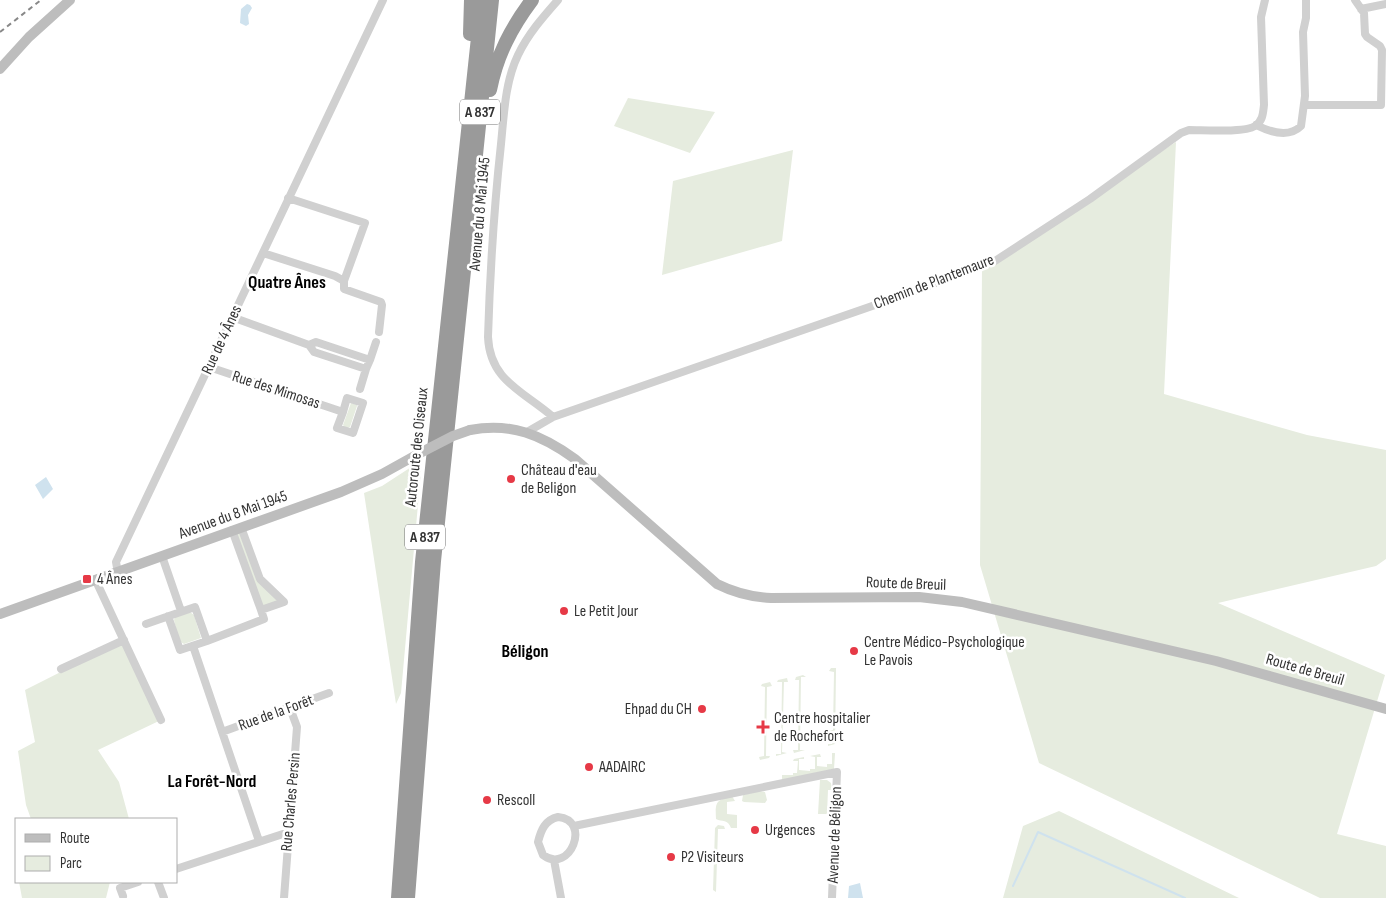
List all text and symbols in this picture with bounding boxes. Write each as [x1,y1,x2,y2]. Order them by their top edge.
road number: A 837 [460,100,500,124]
street label: Avenue du 8 Mai 1945 [465,156,494,273]
street label: Chemin de Plantemaure [871,250,997,314]
district label: Quatre Ânes [248,272,326,293]
street label: Rue de 4 Ânes [198,302,246,378]
street label: Rue des Mimosas [230,367,323,413]
street label: Autoroute des Oiseaux [401,387,433,508]
place label: Château d'eau de Beligon [521,461,597,498]
marker: Château d'eau de Beligon [505,473,517,485]
street label: Avenue du 8 Mai 1945 [175,487,290,544]
road number: A 837 [405,524,445,550]
place label: 4 Ânes [97,570,133,589]
marker: 4 Ânes [81,573,93,585]
street label: Route de Breuil [865,573,947,595]
place label: Le Petit Jour [574,602,639,621]
marker: Le Petit Jour [558,605,570,617]
place label: Centre Médico-Psychologique Le Pavois [864,633,1025,670]
district label: Béligon [501,641,549,662]
marker: Centre Médico-Psychologique Le Pavois [848,645,860,657]
street label: Route de Breuil [1264,650,1346,690]
street label: Rue de la Forêt [236,691,316,735]
place label: Ehpad du CH [625,700,692,719]
marker: Ehpad du CH [696,703,708,715]
place label: Centre hospitalier de Rochefort [774,709,871,746]
marker: Centre hospitalier de Rochefort [756,720,770,734]
street label: Rue Charles Persin [277,752,305,852]
place label: AADAIRC [598,758,646,777]
marker: AADAIRC [583,761,595,773]
district label: La Forêt-Nord [168,771,257,792]
street label: Avenue de Béligon [824,786,846,885]
place label: Rescoll [497,791,535,810]
marker: Rescoll [481,794,493,806]
legend [15,818,178,883]
place label: Urgences [765,821,815,840]
marker: Urgences [749,824,761,836]
text: Route [60,829,90,848]
place label: P2 Visiteurs [681,848,744,867]
marker: P2 Visiteurs [665,851,677,863]
text: Parc [60,854,82,873]

